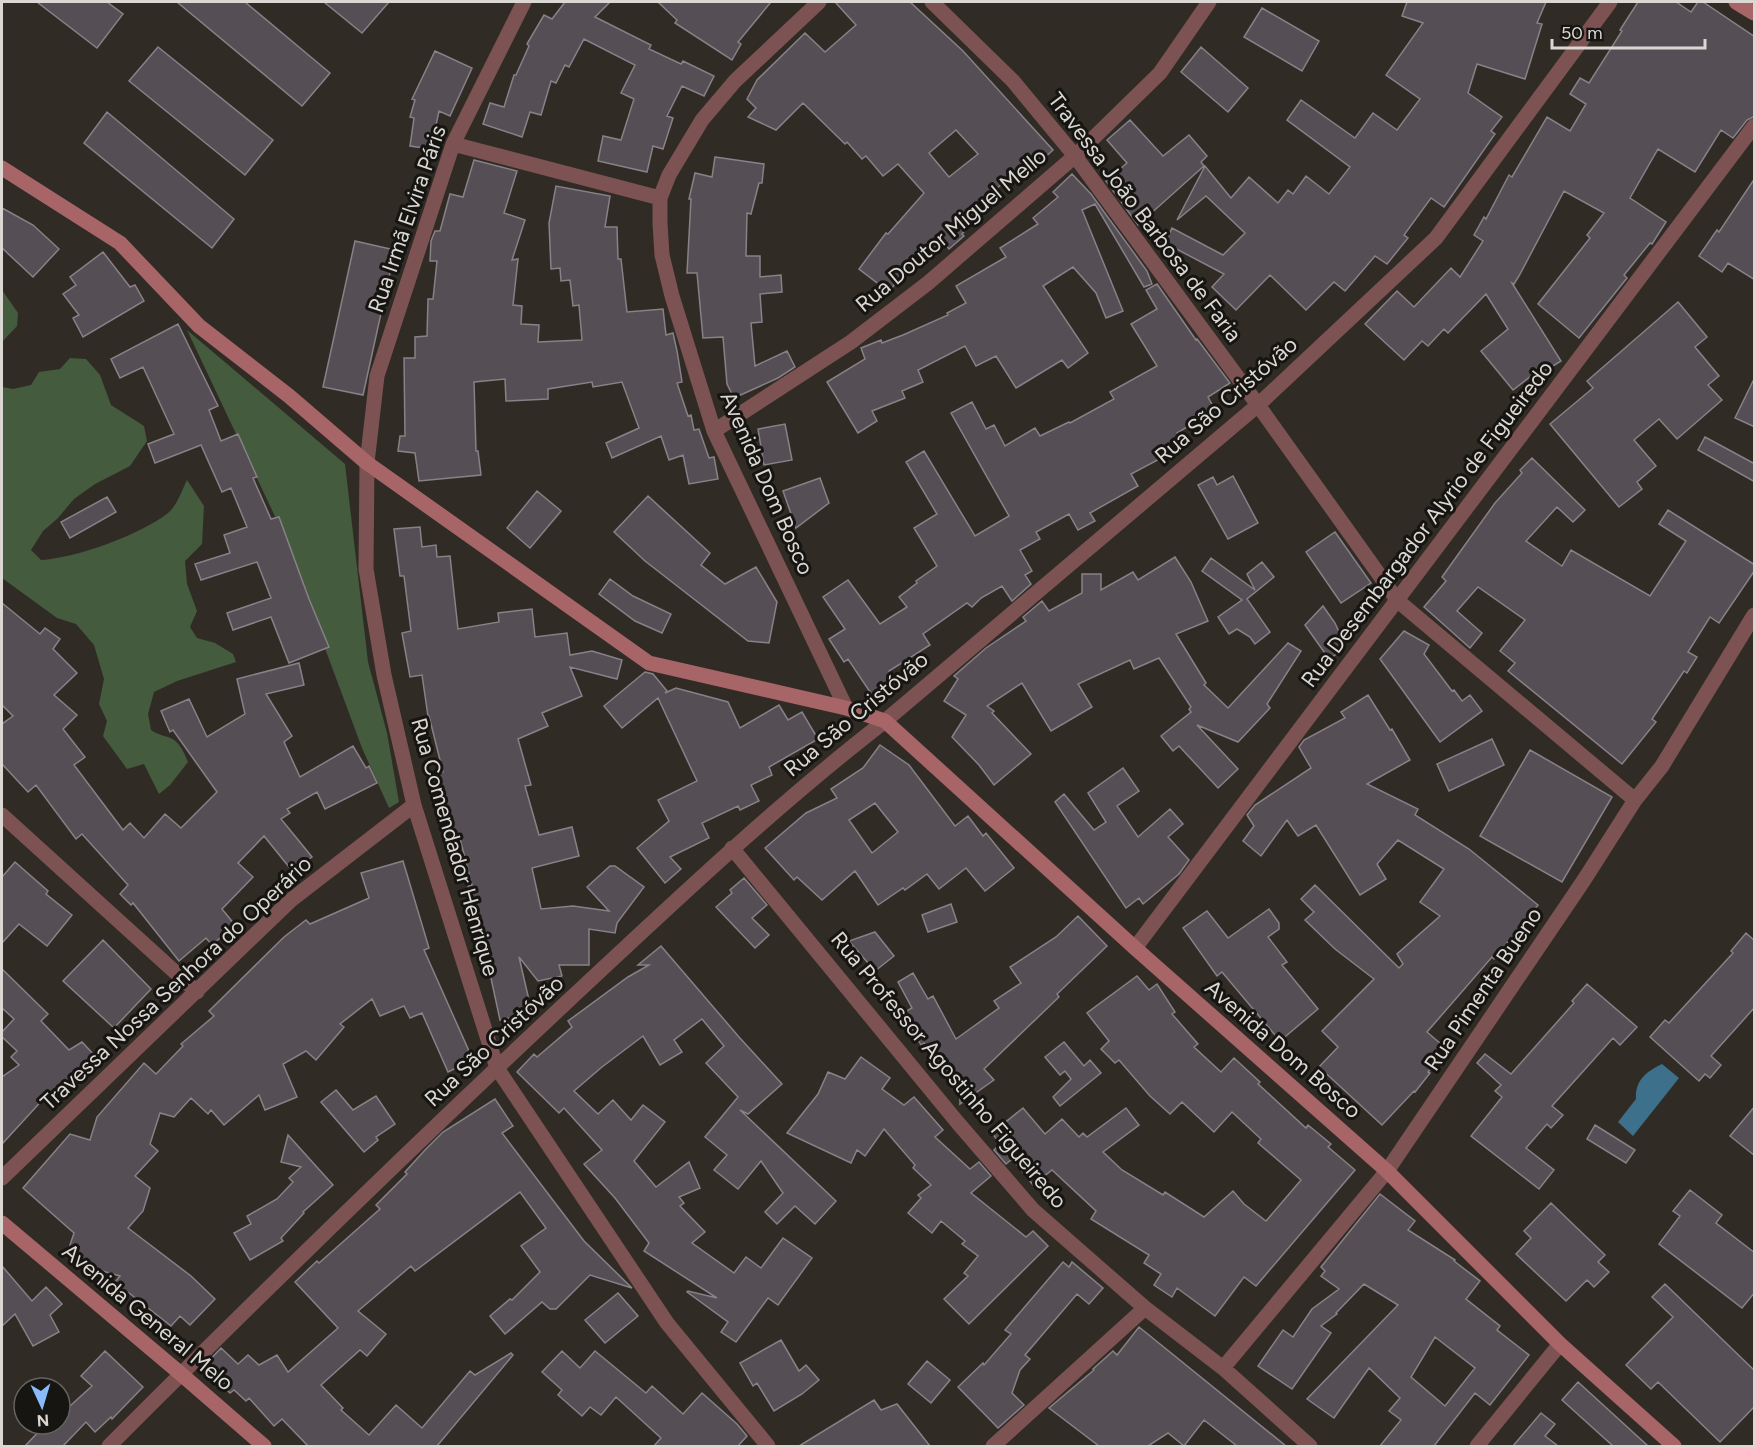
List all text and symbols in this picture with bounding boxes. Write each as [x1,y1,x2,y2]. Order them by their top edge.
scale bar [1552,12,1705,50]
text: 50 m [1561,22,1603,44]
street label: Travessa João Barbosa de Faria [1042,87,1248,347]
street label: Rua Irmã Elvira Páris [362,122,452,316]
street label: Rua Doutor Miguel Mello [850,142,1052,318]
street label: Rua São Cristóvão [1149,331,1303,469]
street label: Rua Desembargador Alyrio de Figueiredo [1295,355,1559,693]
street label: Avenida Dom Bosco [714,387,820,579]
street label: Rua São Cristóvão [778,646,934,782]
street label: Rua Comendador Henrique [405,715,505,979]
street label: Travessa Nossa Senhora do Operário [35,850,317,1116]
street label: Rua Pimenta Bueno [1418,902,1548,1076]
street label: Rua Professor Agostinho Figueiredo [825,926,1073,1214]
street label: Rua São Cristóvão [419,970,569,1112]
street label: Avenida Dom Bosco [1199,974,1367,1124]
street label: Avenida General Melo [57,1238,239,1396]
north arrow [12,1376,72,1436]
text: N [36,1411,50,1430]

